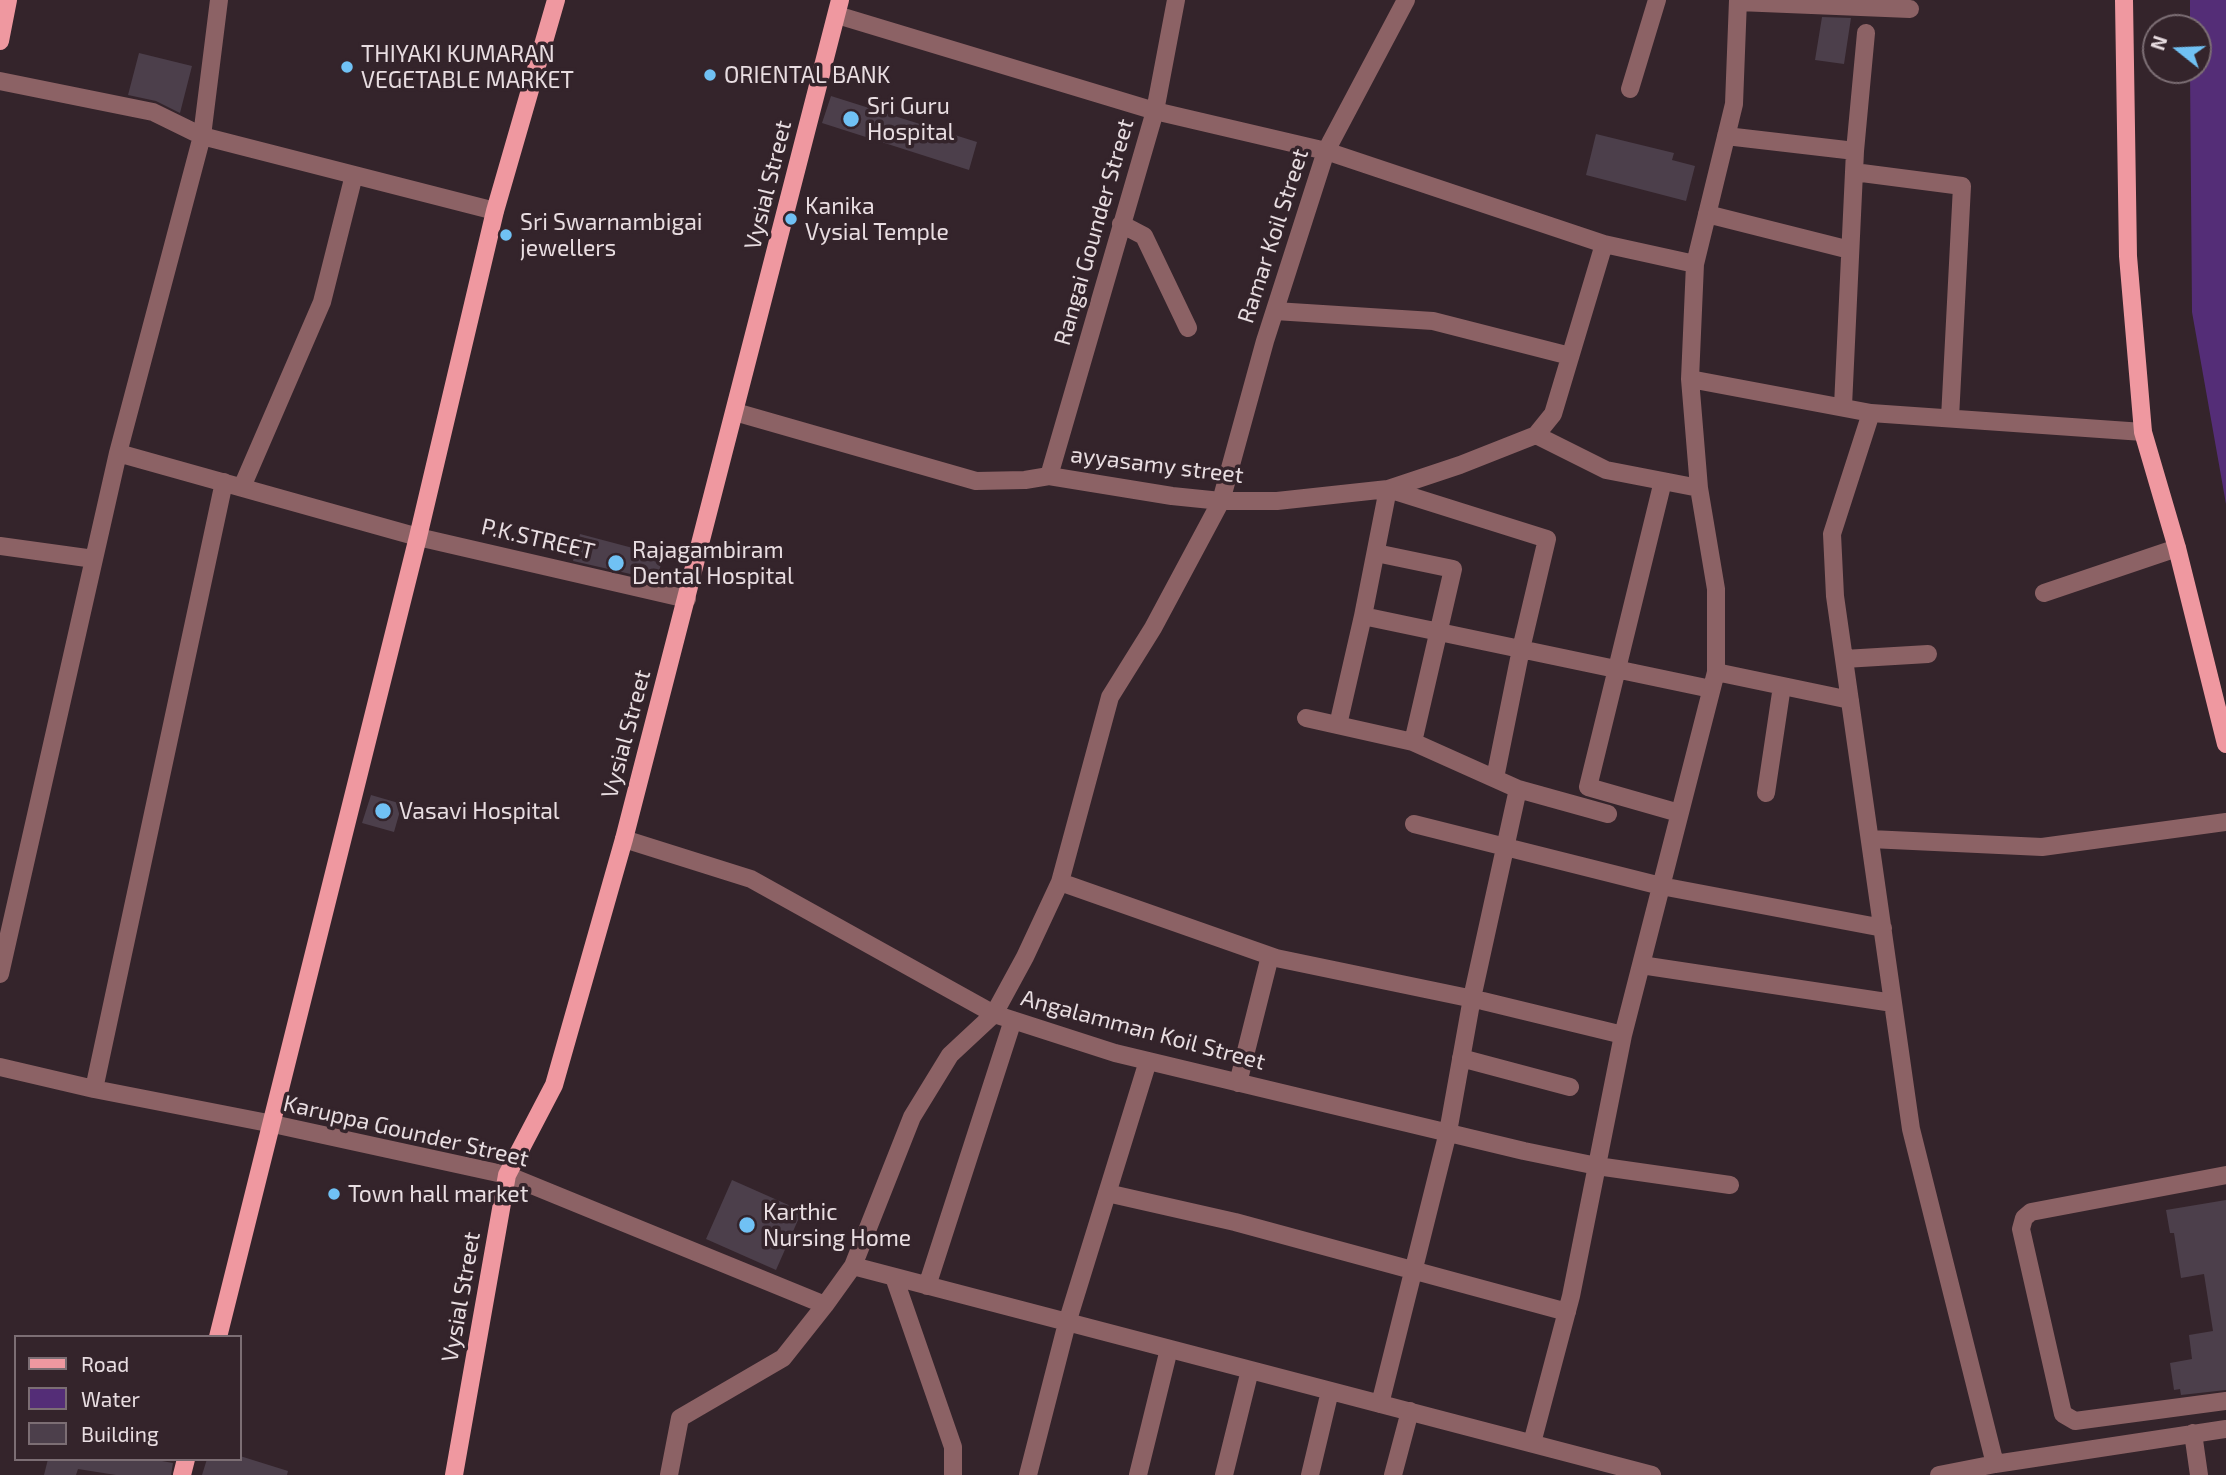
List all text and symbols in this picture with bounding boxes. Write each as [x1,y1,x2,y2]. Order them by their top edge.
north arrow [2142,14,2212,84]
text: N [2145,33,2172,53]
place label: THIYAKI KUMARAN VEGETABLE MARKET [361,40,574,94]
marker: THIYAKI KUMARAN VEGETABLE MARKET [339,59,355,75]
place label: ORIENTAL BANK [724,61,890,89]
marker: ORIENTAL BANK [702,67,718,83]
place label: Sri Guru Hospital [867,92,954,146]
marker: Sri Guru Hospital [841,109,861,129]
street label: Rangai Gounder Street [1048,116,1140,348]
street label: Vysial Street [739,118,797,252]
street label: Ramar Koil Street [1232,145,1314,327]
place label: Kanika Vysial Temple [805,192,949,246]
place label: Sri Swarnambigai jewellers [520,208,702,262]
marker: Kanika Vysial Temple [783,211,799,227]
marker: Sri Swarnambigai jewellers [498,227,514,243]
street label: ayyasamy street [1069,441,1245,489]
street label: P.K.STREET [479,513,597,565]
place label: Rajagambiram Dental Hospital [632,536,794,590]
marker: Rajagambiram Dental Hospital [606,553,626,573]
street label: Vysial Street [596,667,656,801]
place label: Vasavi Hospital [399,797,560,825]
marker: Vasavi Hospital [373,801,393,821]
street label: Angalamman Koil Street [1018,984,1268,1076]
street label: Karuppa Gounder Street [281,1089,531,1173]
place label: Town hall market [348,1180,528,1208]
marker: Town hall market [326,1186,342,1202]
place label: Karthic Nursing Home [763,1198,911,1252]
marker: Karthic Nursing Home [737,1215,757,1235]
street label: Vysial Street [436,1230,486,1364]
legend [14,1335,242,1461]
text: Road [81,1351,129,1376]
text: Water [81,1386,140,1411]
text: Building [81,1421,159,1446]

